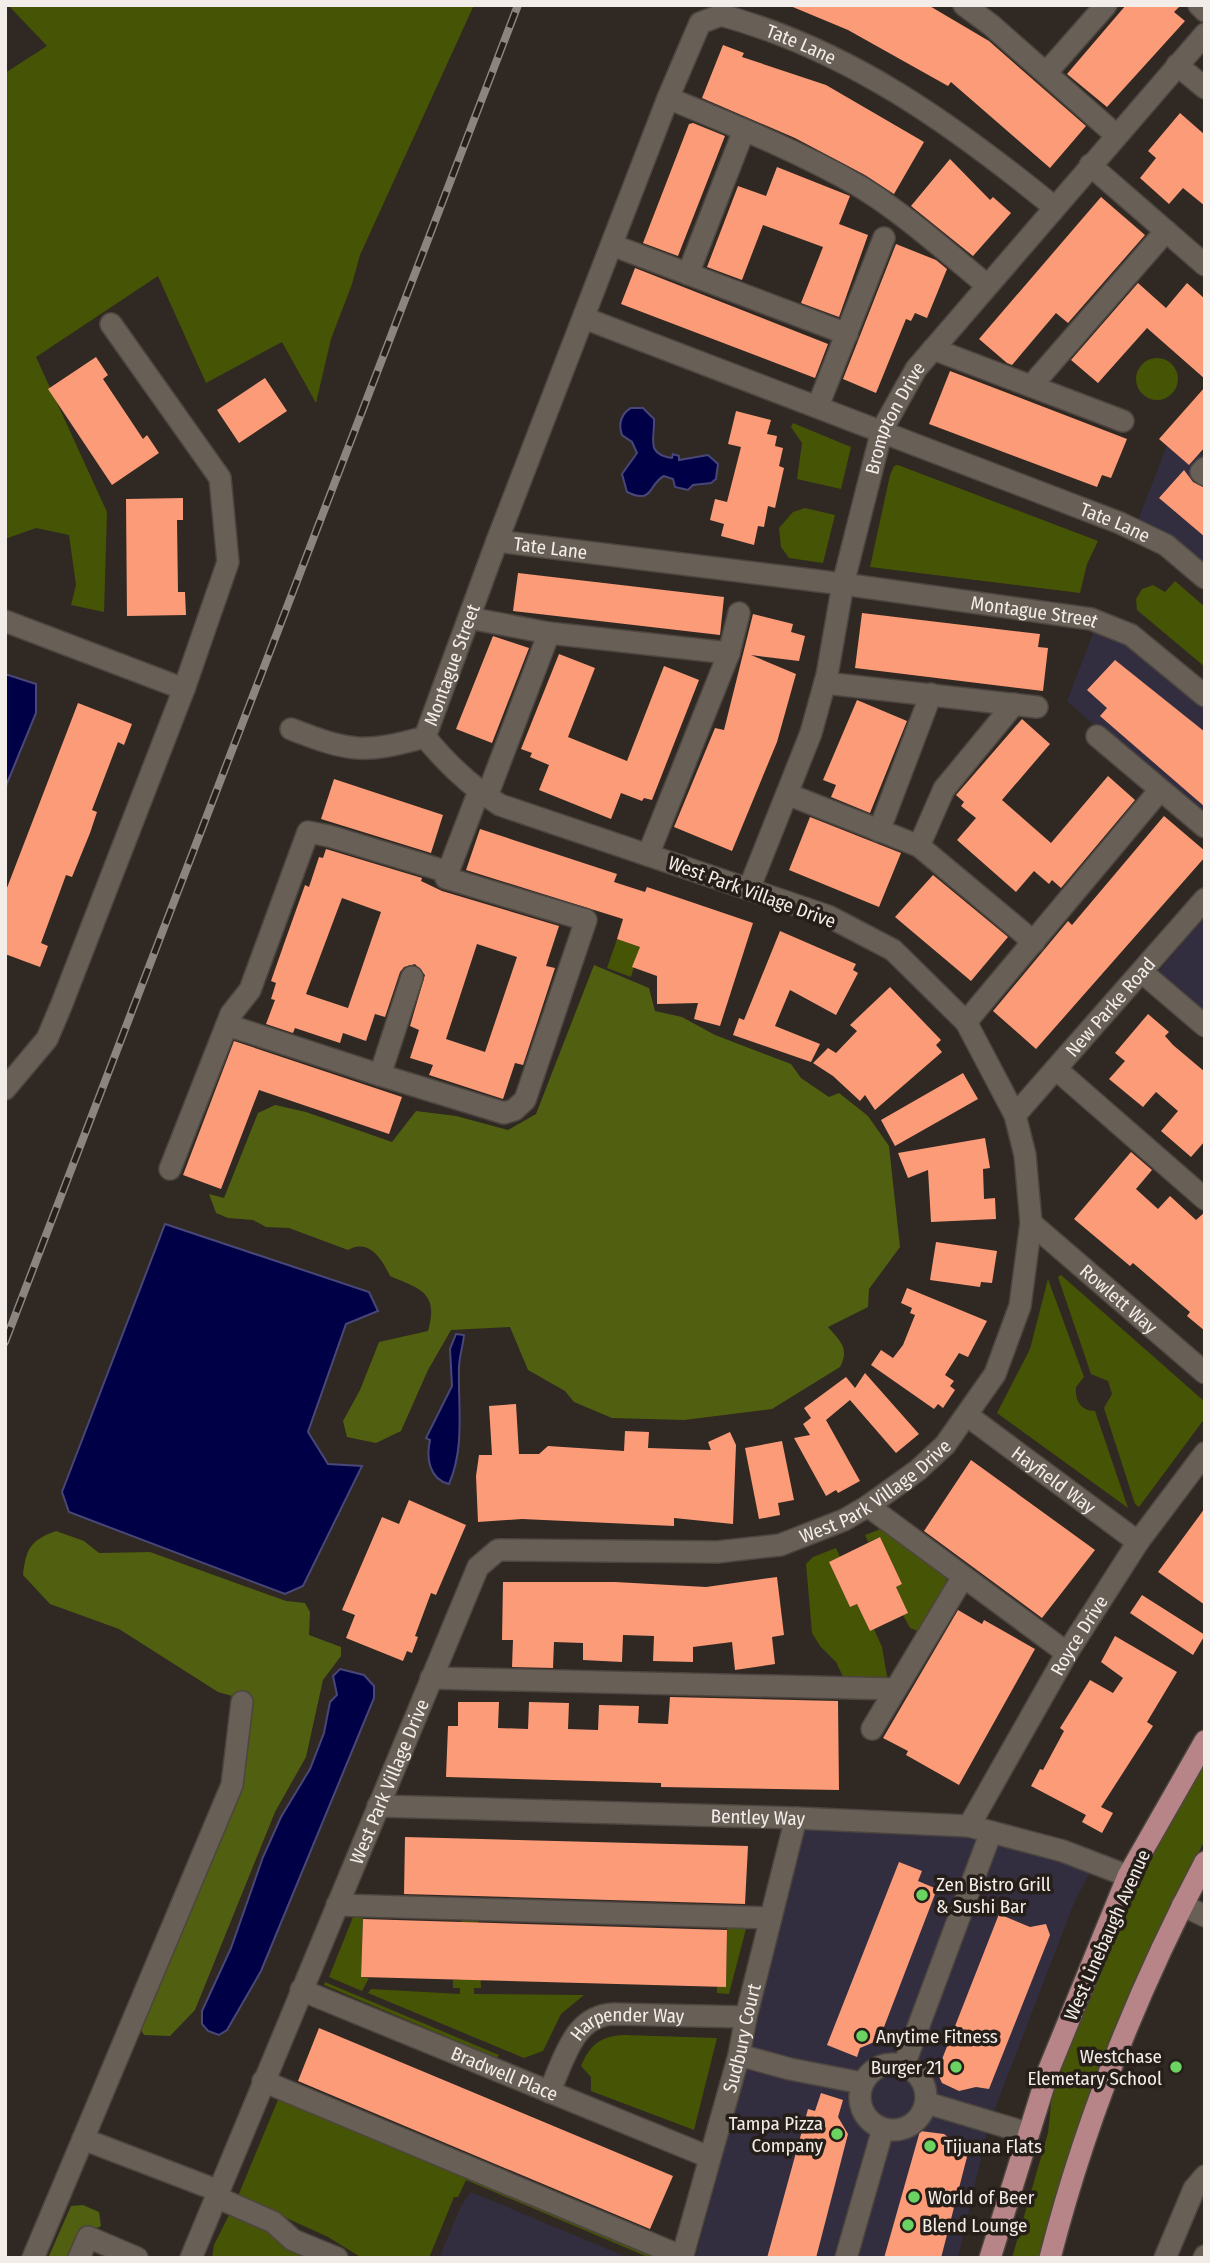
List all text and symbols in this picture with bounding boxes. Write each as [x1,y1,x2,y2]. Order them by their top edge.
street label: Tate Lane [763,19,840,69]
street label: Brompton Drive [860,356,929,477]
street label: Tate Lane [1077,497,1154,547]
street label: Tate Lane [512,532,589,564]
street label: Montague Street [969,591,1102,633]
street label: Montague Street [419,600,485,729]
street label: West Park Village Drive [665,851,839,933]
street label: New Parke Road [1060,952,1160,1061]
street label: Rowlett Way [1075,1259,1163,1339]
street label: West Park Village Drive [796,1434,955,1548]
street label: Hayfield Way [1007,1441,1101,1519]
street label: Royce Drive [1045,1591,1112,1680]
street label: West Park Village Drive [344,1695,433,1868]
street label: Bentley Way [710,1804,806,1830]
street label: West Linebaugh Avenue [1059,1846,1155,2024]
place label: Zen Bistro Grill & Sushi Bar [936,1873,1051,1918]
marker: Zen Bistro Grill & Sushi Bar [914,1887,930,1903]
street label: Sudbury Court [718,1980,766,2095]
street label: Harpender Way [565,2002,685,2045]
place label: Anytime Fitness [876,2025,998,2048]
marker: Anytime Fitness [854,2028,870,2044]
street label: Bradwell Place [448,2041,561,2105]
place label: Westchase Elemetary School [1027,2045,1162,2090]
place label: Burger 21 [871,2056,942,2079]
marker: Burger 21 [948,2059,964,2075]
marker: Westchase Elemetary School [1168,2059,1184,2075]
place label: Tampa Pizza Company [729,2112,824,2157]
marker: Tampa Pizza Company [829,2126,845,2142]
place label: Tijuana Flats [944,2135,1042,2158]
marker: Tijuana Flats [922,2138,938,2154]
place label: World of Beer [928,2186,1035,2209]
marker: World of Beer [906,2189,922,2205]
place label: Blend Lounge [922,2214,1027,2237]
marker: Blend Lounge [900,2217,916,2233]

